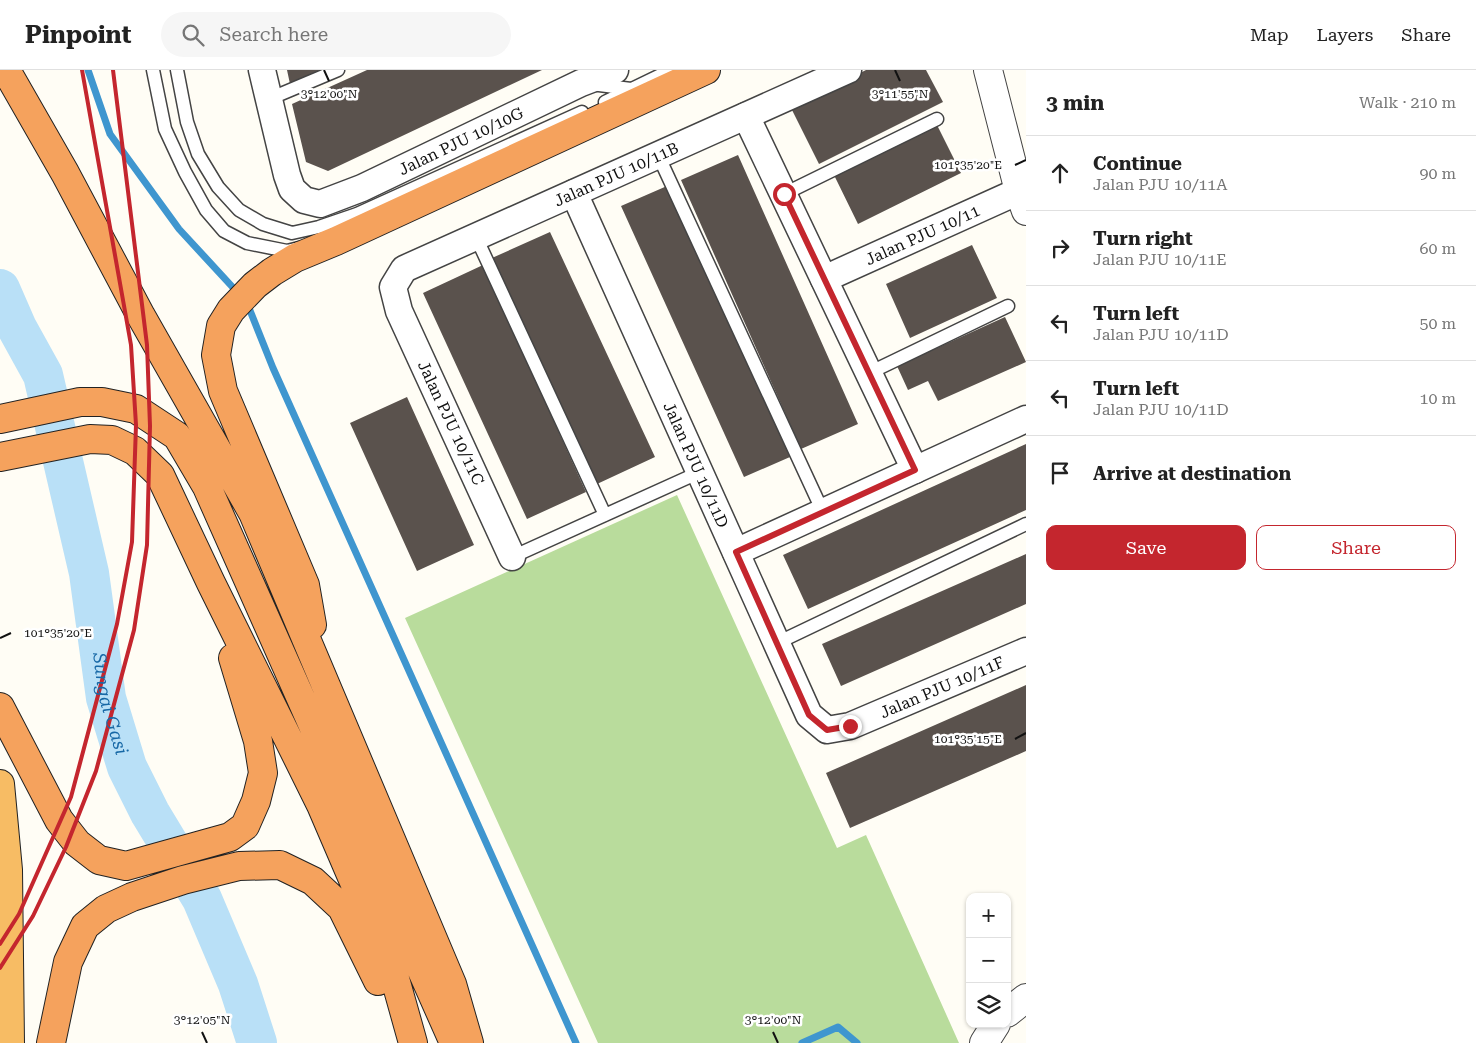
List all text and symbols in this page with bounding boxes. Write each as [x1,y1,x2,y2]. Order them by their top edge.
search box [161,12,511,57]
text: Pinpoint [25,21,131,49]
icon: search [179,21,207,49]
text: Search here [219,23,328,46]
text: Map [1250,24,1289,45]
text: Layers [1317,24,1373,45]
text: Share [1401,24,1451,45]
text: 3°12'00"N [301,87,358,101]
text: 3°11'55"N [872,87,929,101]
text: 3 min [1046,91,1104,115]
text: Walk · 210 m [1359,93,1456,112]
street label: Jalan PJU 10/10G [395,102,527,179]
street label: Jalan PJU 10/11B [551,138,681,210]
text: Continue [1093,152,1182,175]
text: 101°35'20"E [934,158,1002,172]
icon: ahead [1046,159,1074,187]
text: 90 m [1419,164,1456,183]
text: Jalan PJU 10/11A [1093,175,1228,194]
route start [773,183,796,206]
street label: Jalan PJU 10/11 [862,201,983,269]
text: Turn right [1093,227,1193,250]
icon: right [1046,234,1074,262]
text: 60 m [1419,239,1456,258]
text: Jalan PJU 10/11E [1093,250,1227,269]
text: Turn left [1093,302,1179,325]
icon: left [1046,309,1074,337]
text: 50 m [1419,314,1456,333]
text: Jalan PJU 10/11D [1093,325,1229,344]
street label: Jalan PJU 10/11C [414,358,488,488]
text: Turn left [1093,377,1179,400]
icon: left [1046,384,1074,412]
text: 10 m [1419,389,1456,408]
street label: Jalan PJU 10/11D [660,399,733,531]
text: Jalan PJU 10/11D [1093,400,1229,419]
icon: arrive [1046,459,1074,487]
text: Arrive at destination [1093,462,1291,485]
button: Save [1046,525,1246,570]
button: Share [1256,525,1456,570]
text: 101°35'20"E [24,626,92,640]
water label: Sungai Gasi [89,650,133,757]
street label: Jalan PJU 10/11F [877,652,1007,722]
route end [839,715,862,738]
text: 101°35'15"E [934,732,1002,746]
map controls [966,893,1011,1028]
button: + [966,893,1011,938]
button: − [966,938,1011,983]
button: layers [966,983,1011,1028]
text: 3°12'05"N [174,1013,231,1027]
text: 3°12'00"N [745,1013,802,1027]

